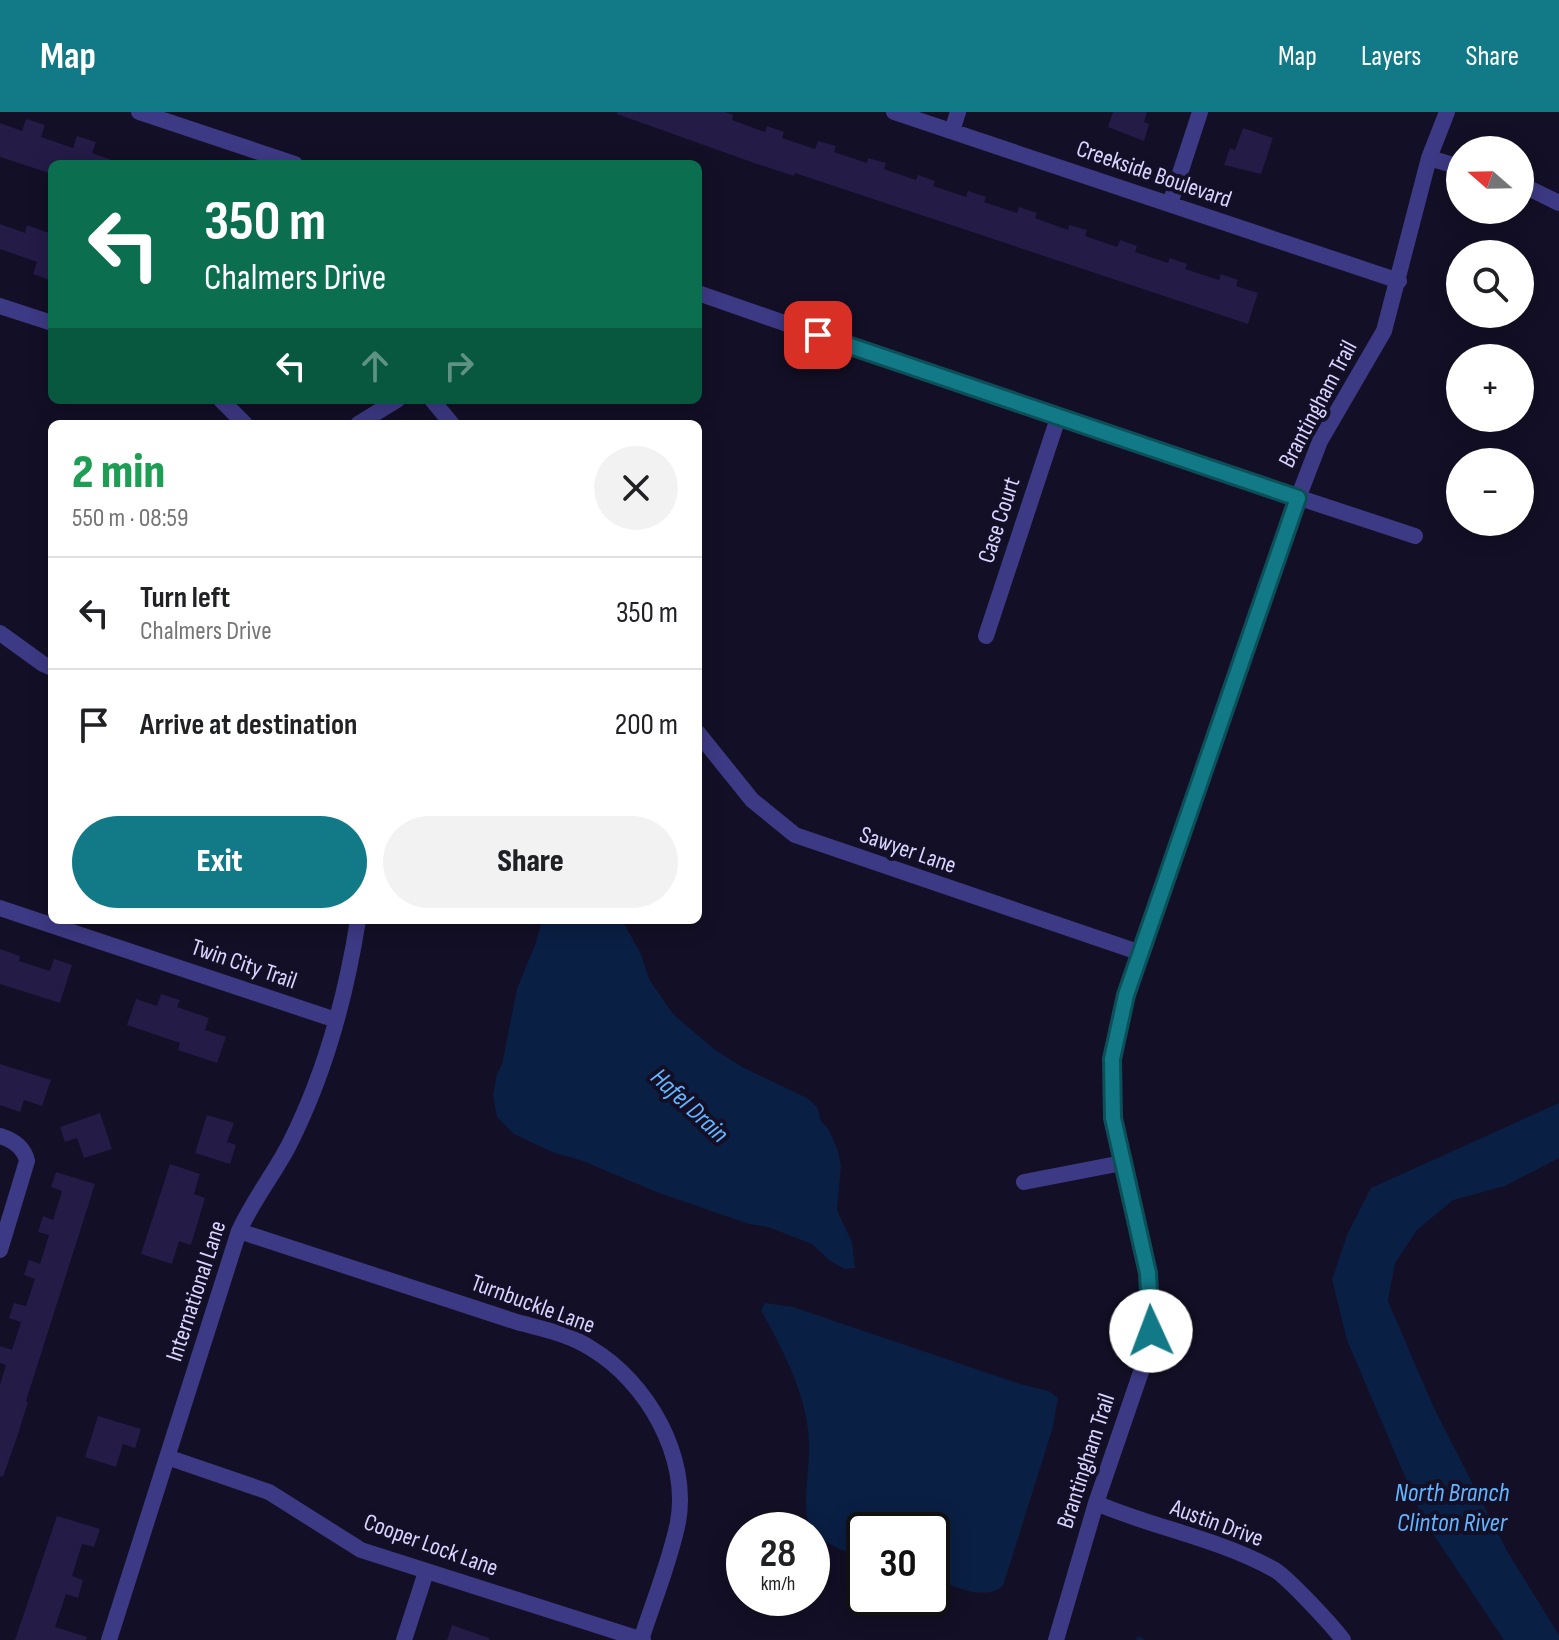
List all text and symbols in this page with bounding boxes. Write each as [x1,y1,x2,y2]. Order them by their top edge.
text: Map [40,34,96,79]
text: Map [1278,40,1317,73]
text: Layers [1361,40,1421,73]
text: Share [1465,40,1519,73]
street label: Creekside Boulevard [1073,134,1235,214]
north arrow [1446,136,1534,224]
map controls [1446,136,1534,536]
text: 350 m [204,189,326,256]
icon: left [72,192,176,296]
button: search [1446,240,1534,328]
text: Chalmers Drive [204,257,386,300]
pin [784,301,852,369]
icon: arrive [796,313,840,357]
street label: Brantingham Trail [1272,335,1364,473]
icon: left [269,344,313,388]
icon: ahead [353,344,397,388]
icon: right [437,344,481,388]
button: + [1446,344,1534,432]
text: 2 min [72,444,165,501]
button: close [594,446,678,530]
button: − [1446,448,1534,536]
street label: Case Court [972,473,1026,567]
text: 550 m · 08:59 [72,503,189,534]
text: Turn left [140,580,230,616]
icon: left [72,591,116,635]
text: 350 m [616,595,678,631]
text: Chalmers Drive [140,616,272,647]
icon: arrive [72,703,116,747]
text: Arrive at destination [140,707,357,743]
text: 200 m [615,707,678,743]
button: Exit [72,816,367,908]
button: Share [383,816,678,908]
street label: Sawyer Lane [856,820,960,880]
street label: Twin City Trail [187,932,301,996]
water label: Hafel Drain [644,1062,734,1150]
street label: International Lane [160,1217,232,1365]
street label: Turnbuckle Lane [467,1268,599,1340]
position arrow [1109,1289,1193,1373]
street label: Brantingham Trail [1051,1390,1121,1532]
water label: North Branch Clinton River [1395,1478,1509,1539]
street label: Austin Drive [1166,1492,1267,1553]
street label: Cooper Lock Lane [360,1507,502,1583]
speed limit sign: 30 [846,1512,950,1616]
text: 28 [760,1530,796,1578]
text: km/h [761,1572,795,1596]

